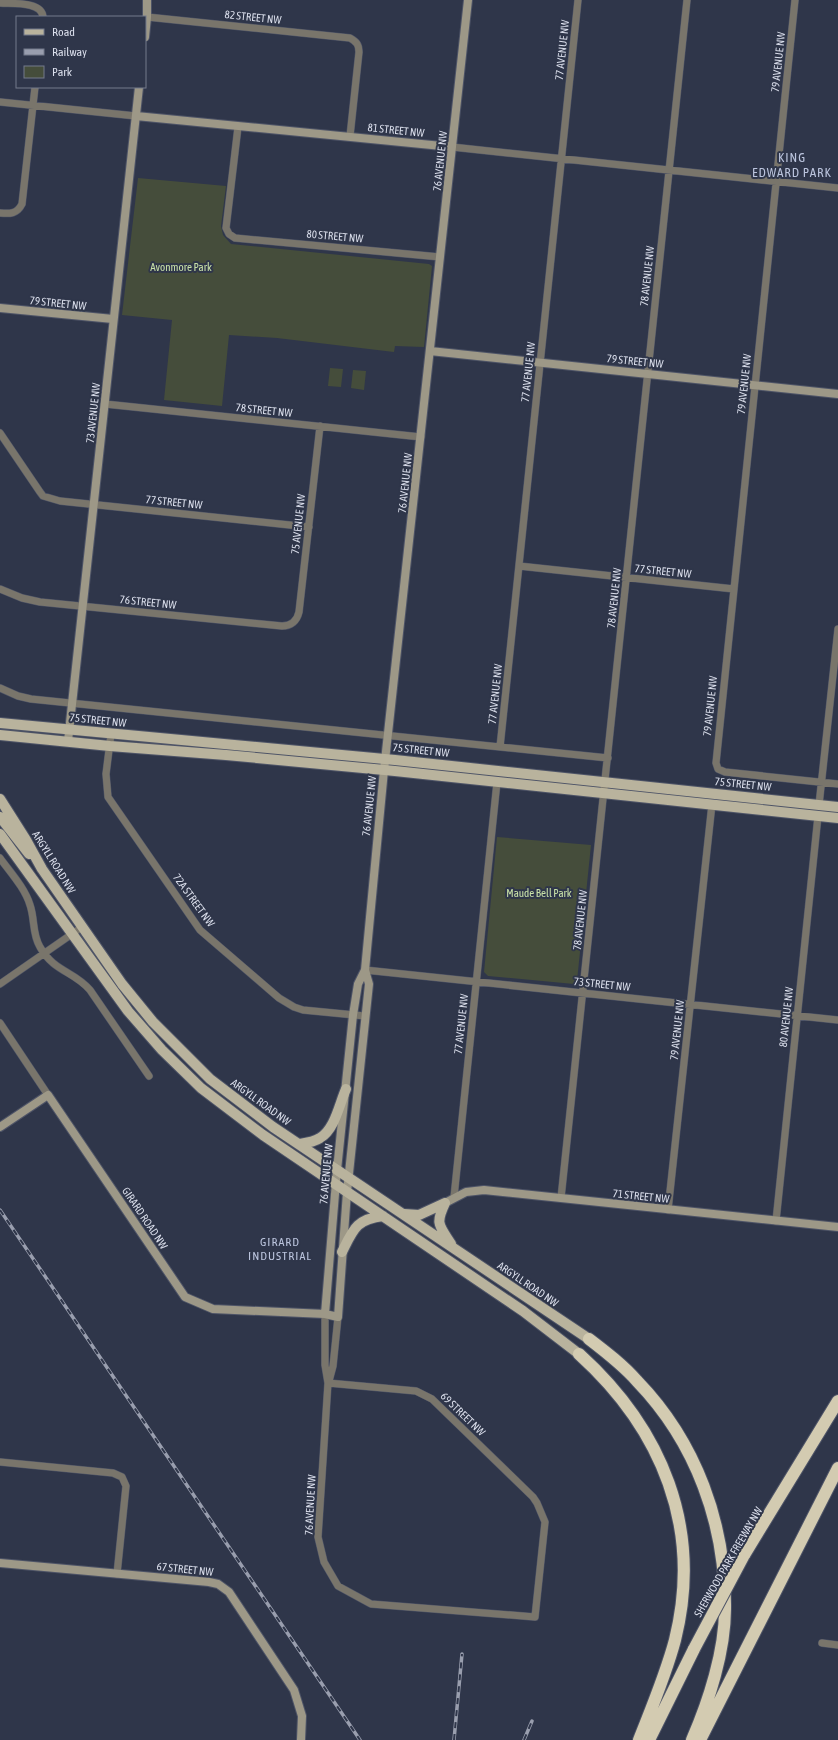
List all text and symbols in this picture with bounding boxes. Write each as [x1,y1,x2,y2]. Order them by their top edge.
street label: 82 STREET NW [224,8,282,26]
legend [16,16,146,88]
street label: 77 AVENUE NW [553,19,571,81]
text: Road [52,25,75,39]
street label: 79 AVENUE NW [769,31,787,93]
text: Railway [52,45,87,59]
text: Park [52,65,73,79]
street label: 81 STREET NW [367,121,425,139]
street label: 76 AVENUE NW [431,130,449,192]
district label: KING EDWARD PARK [752,150,832,180]
street label: 80 STREET NW [306,228,364,244]
street label: 78 AVENUE NW [638,245,656,307]
park label: Avonmore Park [150,261,212,273]
street label: 79 STREET NW [29,294,87,312]
street label: 77 AVENUE NW [519,341,537,403]
street label: 79 STREET NW [606,352,664,370]
street label: 79 AVENUE NW [735,353,753,415]
street label: 73 AVENUE NW [84,382,102,444]
street label: 78 STREET NW [235,401,293,419]
street label: 76 AVENUE NW [396,452,414,514]
street label: 77 STREET NW [145,493,203,511]
street label: 75 AVENUE NW [289,493,307,555]
street label: 77 STREET NW [634,562,692,580]
street label: 78 AVENUE NW [605,567,623,629]
street label: 76 STREET NW [119,593,177,611]
street label: 77 AVENUE NW [486,663,504,725]
street label: 79 AVENUE NW [701,675,719,737]
street label: 75 STREET NW [69,711,127,729]
street label: 75 STREET NW [392,741,450,759]
street label: 76 AVENUE NW [360,775,378,837]
street label: 75 STREET NW [714,775,772,793]
street label: ARGYLL ROAD NW [30,829,78,895]
street label: 72A STREET NW [171,871,217,929]
park label: Maude Bell Park [506,887,572,899]
street label: 78 AVENUE NW [571,889,589,951]
street label: 73 STREET NW [573,975,631,993]
street label: 80 AVENUE NW [777,986,795,1048]
street label: 77 AVENUE NW [452,993,470,1055]
street label: 79 AVENUE NW [668,999,686,1061]
street label: ARGYLL ROAD NW [229,1076,293,1128]
street label: 76 AVENUE NW [317,1143,335,1205]
street label: GIRARD ROAD NW [120,1185,170,1251]
street label: 71 STREET NW [612,1187,670,1205]
district label: GIRARD INDUSTRIAL [248,1235,312,1263]
street label: ARGYLL ROAD NW [495,1259,561,1309]
street label: 69 STREET NW [438,1390,488,1438]
street label: 76 AVENUE NW [302,1474,318,1536]
street label: SHERWOOD PARK FREEWAY NW [692,1505,764,1619]
street label: 67 STREET NW [156,1560,214,1578]

